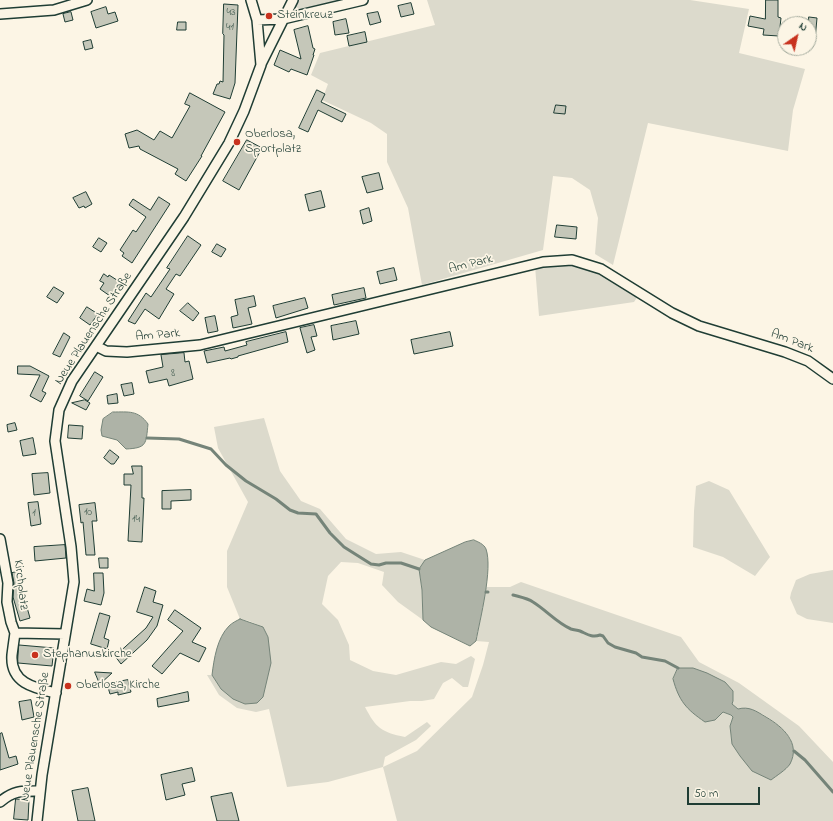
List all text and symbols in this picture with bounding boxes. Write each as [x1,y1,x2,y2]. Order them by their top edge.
house number: 43 [226,6,236,20]
place label: Steinkreuz [277,8,333,24]
marker: Steinkreuz [264,11,274,21]
north arrow [777,16,817,56]
text: N [796,18,811,36]
house number: 41 [226,21,234,35]
place label: Oberlosa, Sportplatz [245,127,301,158]
marker: Oberlosa, Sportplatz [232,137,242,147]
street label: Am Park [447,252,495,278]
street label: Neue Plauensche Straße [52,270,136,388]
street label: Am Park [135,326,181,346]
street label: Am Park [768,327,816,357]
house number: 8 [171,367,175,381]
house number: 10 [84,506,92,520]
house number: 1 [32,507,36,521]
house number: 14 [132,513,140,527]
street label: Kirchplatz [9,559,31,611]
place label: Stephanuskirche [43,647,132,663]
marker: Stephanuskirche [30,650,40,660]
street label: Neue Plauensche Straße [18,671,54,803]
place label: Oberlosa, Kirche [76,678,160,694]
marker: Oberlosa, Kirche [63,681,73,691]
scale bar [689,779,762,805]
text: 50 m [694,785,718,803]

